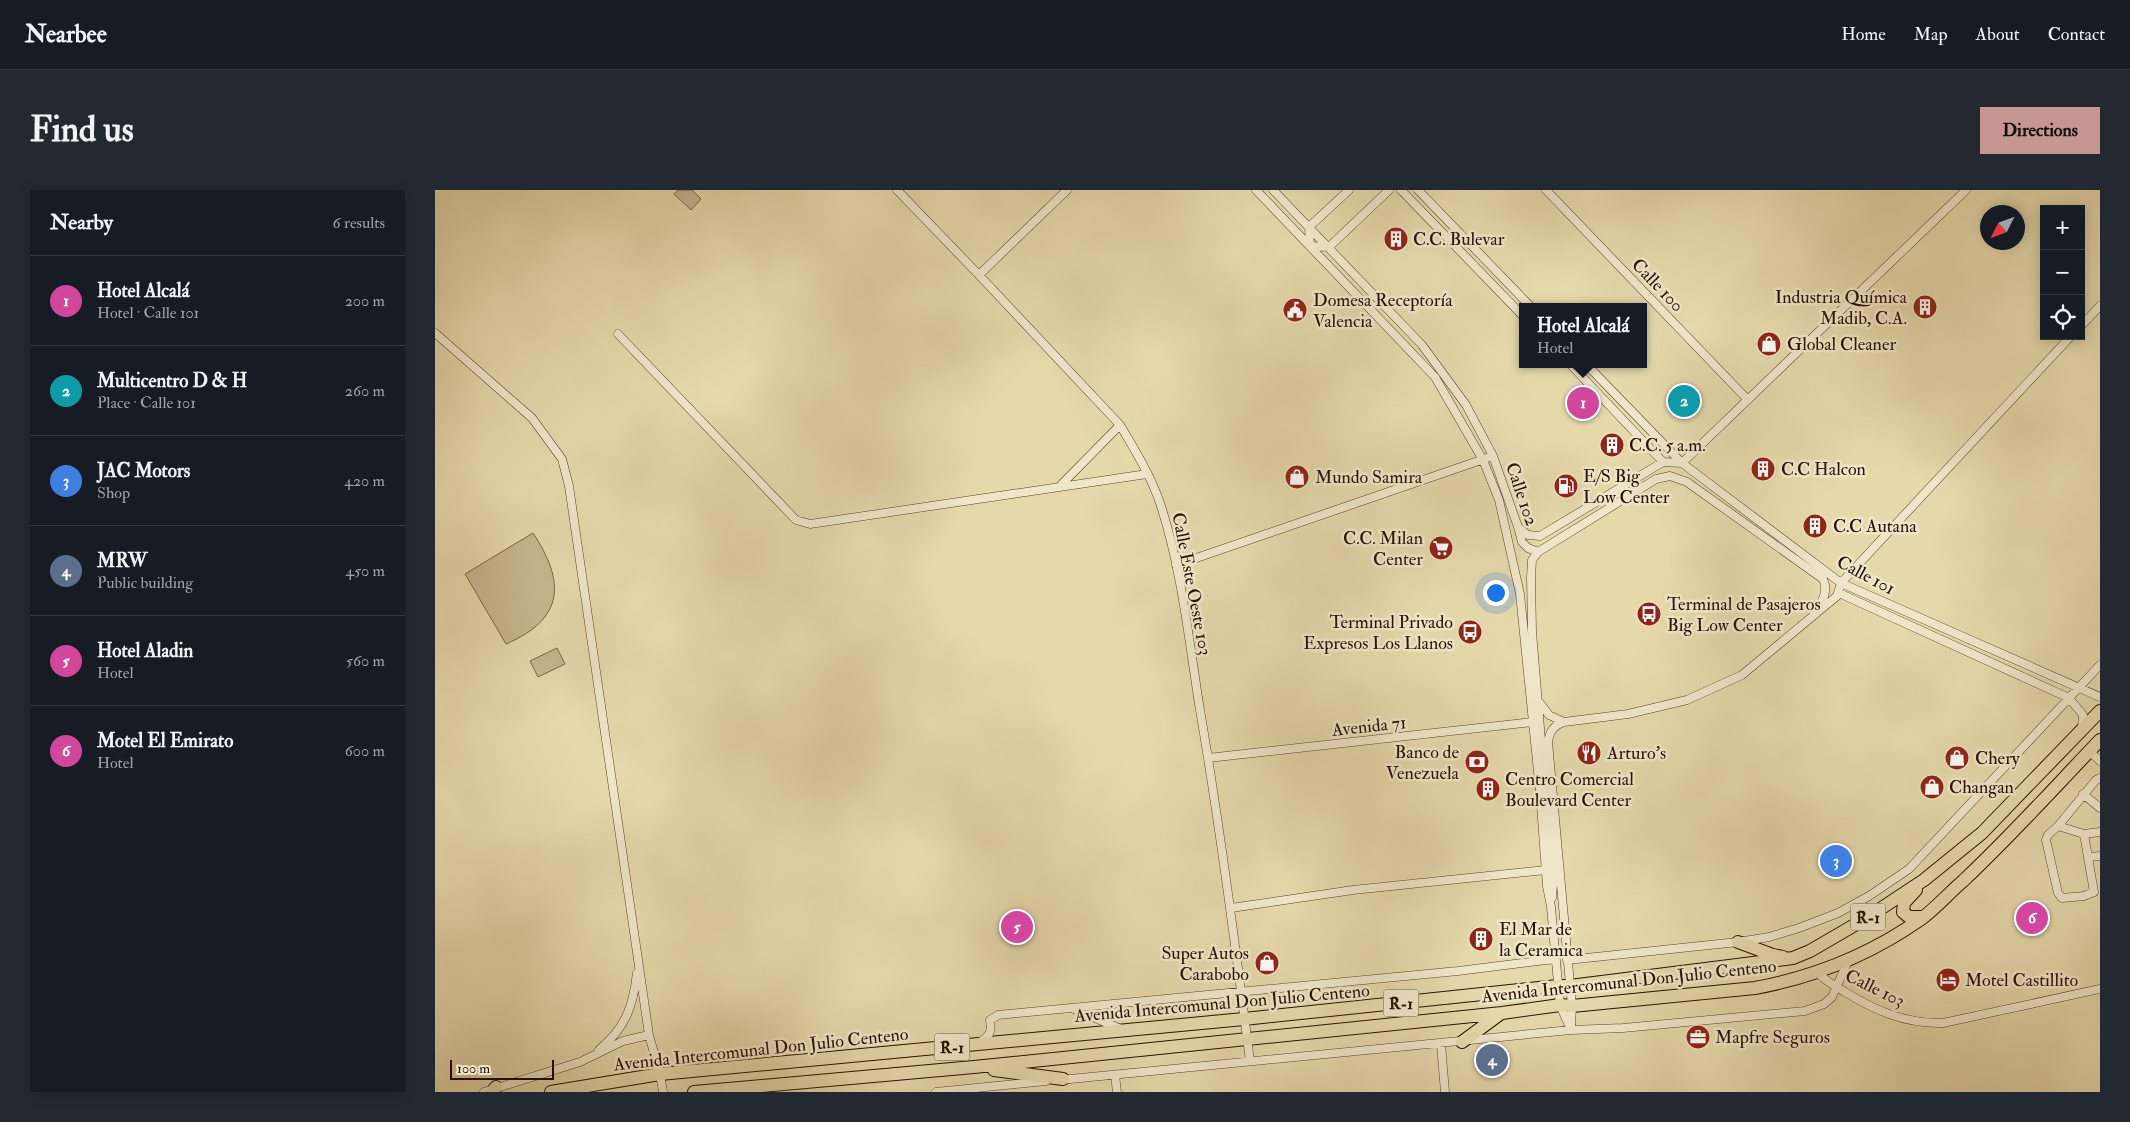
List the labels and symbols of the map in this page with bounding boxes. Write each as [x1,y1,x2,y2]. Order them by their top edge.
north arrow [1980,205,2025,250]
building icon: C.C. Bulevar [1383,226,1409,252]
place label: C.C. Bulevar [1413,228,1505,251]
street label: Calle 100 [1627,254,1689,317]
place label: Industria Química Madib, C.A. [1775,286,1908,330]
place label: Domesa Receptoría Valencia [1313,289,1453,333]
building icon: Industria Química Madib, C.A. [1912,294,1938,320]
public building icon: Domesa Receptoría Valencia [1282,297,1308,323]
shop icon: Global Cleaner [1756,331,1782,357]
place label: Global Cleaner [1787,333,1896,356]
pin: 2 [1668,382,1700,420]
pin: 1 [1567,384,1599,422]
building icon: C.C. 5 a.m. [1599,432,1625,458]
place label: C.C. 5 a.m. [1629,434,1706,457]
building icon: C.C Halcon [1750,456,1776,482]
place label: C.C Halcon [1781,458,1866,481]
street label: Calle 102 [1500,459,1543,529]
shop icon: Mundo Samira [1284,464,1310,490]
place label: E/S Big Low Center [1583,465,1670,509]
place label: Mundo Samira [1315,466,1423,489]
fuel station icon: E/S Big Low Center [1553,473,1579,499]
street label: Calle Este Oeste 103 [1166,511,1217,658]
building icon: C.C Autana [1802,513,1828,539]
place label: C.C Autana [1833,515,1917,538]
place label: C.C. Milan Center [1343,527,1423,571]
supermarket icon: C.C. Milan Center [1428,535,1454,561]
street label: Calle 101 [1833,551,1899,600]
your location [1483,580,1509,606]
place label: Terminal de Pasajeros Big Low Center [1667,593,1821,637]
bus stop icon: Terminal de Pasajeros Big Low Center [1636,601,1662,627]
place label: Terminal Privado Expresos Los Llanos [1303,611,1453,655]
bus stop icon: Terminal Privado Expresos Los Llanos [1457,619,1483,645]
street label: Avenida 71 [1330,711,1407,742]
restaurant icon: Arturo's [1576,740,1602,766]
place label: Banco de Venezuela [1386,741,1460,785]
place label: Arturo's [1606,742,1666,765]
shop icon: Chery [1944,745,1970,771]
place label: Chery [1975,747,2021,770]
bank icon: Banco de Venezuela [1464,749,1490,775]
place label: Centro Comercial Boulevard Center [1505,768,1634,812]
shop icon: Changan [1919,774,1945,800]
building icon: Centro Comercial Boulevard Center [1475,776,1501,802]
place label: Changan [1949,776,2014,799]
pin: 3 [1820,842,1852,880]
pin: 6 [2016,899,2048,937]
road number: R-1 [1851,904,1885,930]
pin: 5 [1001,908,1033,946]
place label: El Mar de la Ceramica [1499,918,1584,962]
building icon: El Mar de la Ceramica [1468,926,1494,952]
place label: Super Autos Carabobo [1161,942,1249,986]
shop icon: Super Autos Carabobo [1254,950,1280,976]
street label: Avenida Intercomunal Don Julio Centeno [1480,955,1778,1009]
street label: Calle 103 [1841,964,1908,1013]
hotel icon: Motel Castillito [1935,967,1961,993]
place label: Motel Castillito [1965,969,2078,992]
street label: Avenida Intercomunal Don Julio Centeno [1073,979,1371,1028]
road number: R-1 [1383,990,1419,1016]
street label: Avenida Intercomunal Don Julio Centeno [612,1023,910,1077]
office icon: Mapfre Seguros [1685,1024,1711,1050]
place label: Mapfre Seguros [1715,1026,1830,1049]
road number: R-1 [935,1034,969,1060]
pin: 4 [1476,1041,1508,1079]
scale bar [450,1057,554,1080]

